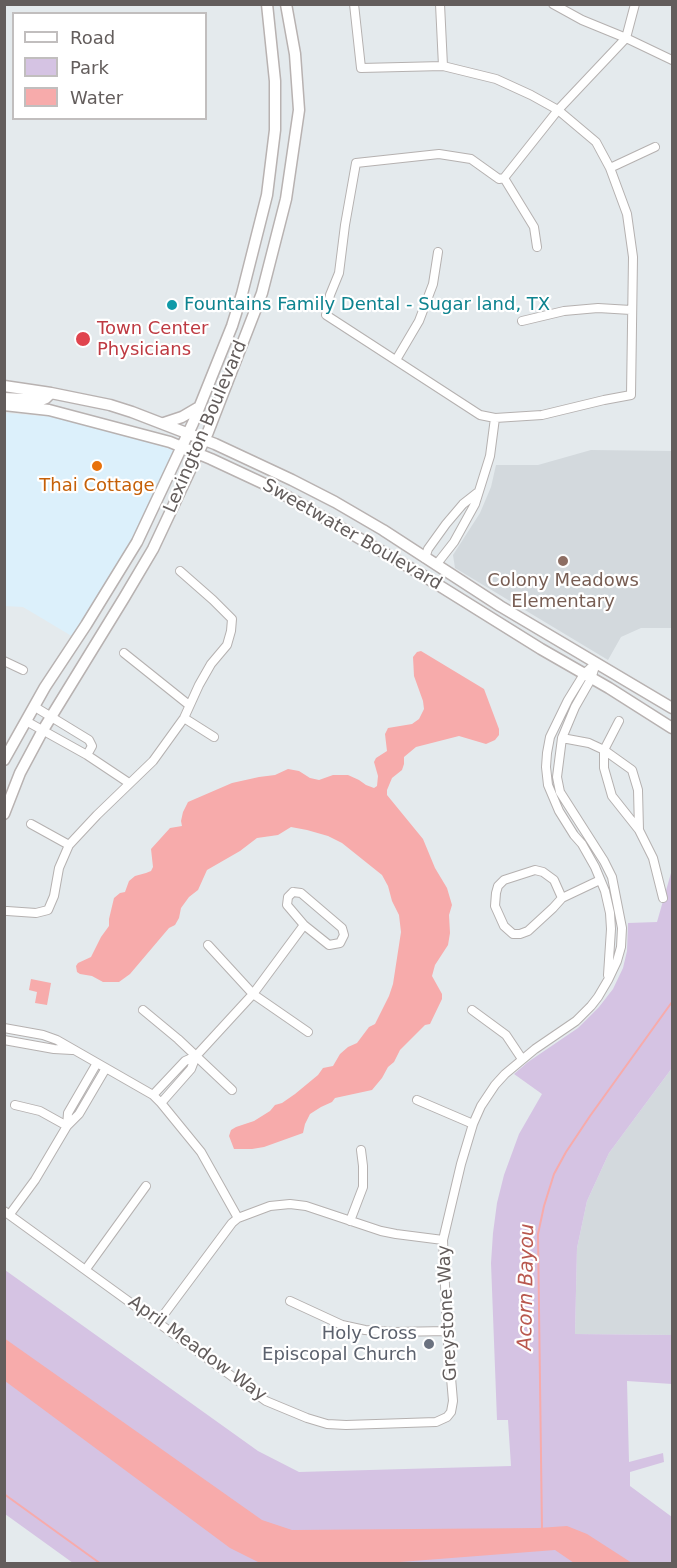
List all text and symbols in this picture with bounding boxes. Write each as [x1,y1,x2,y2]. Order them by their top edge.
legend [12,12,207,120]
text: Road [70,27,115,48]
text: Park [70,57,109,78]
text: Water [70,87,123,108]
place label: Fountains Family Dental - Sugar land, TX [184,294,550,316]
marker: Fountains Family Dental - Sugar land, TX [165,298,179,312]
place label: Town Center Physicians [97,318,208,360]
marker: Town Center Physicians [74,330,92,348]
street label: Lexington Boulevard [160,338,252,516]
marker: Thai Cottage [90,459,104,473]
place label: Thai Cottage [39,475,155,497]
street label: Sweetwater Boulevard [259,475,445,595]
marker: Colony Meadows Elementary [556,554,570,568]
place label: Colony Meadows Elementary [487,570,639,612]
water label: Acorn Bayou [514,1223,540,1351]
street label: Greystone Way [434,1244,462,1382]
street label: April Meadow Way [124,1292,270,1406]
place label: Holy Cross Episcopal Church [262,1323,417,1366]
marker: Holy Cross Episcopal Church [422,1337,436,1351]

